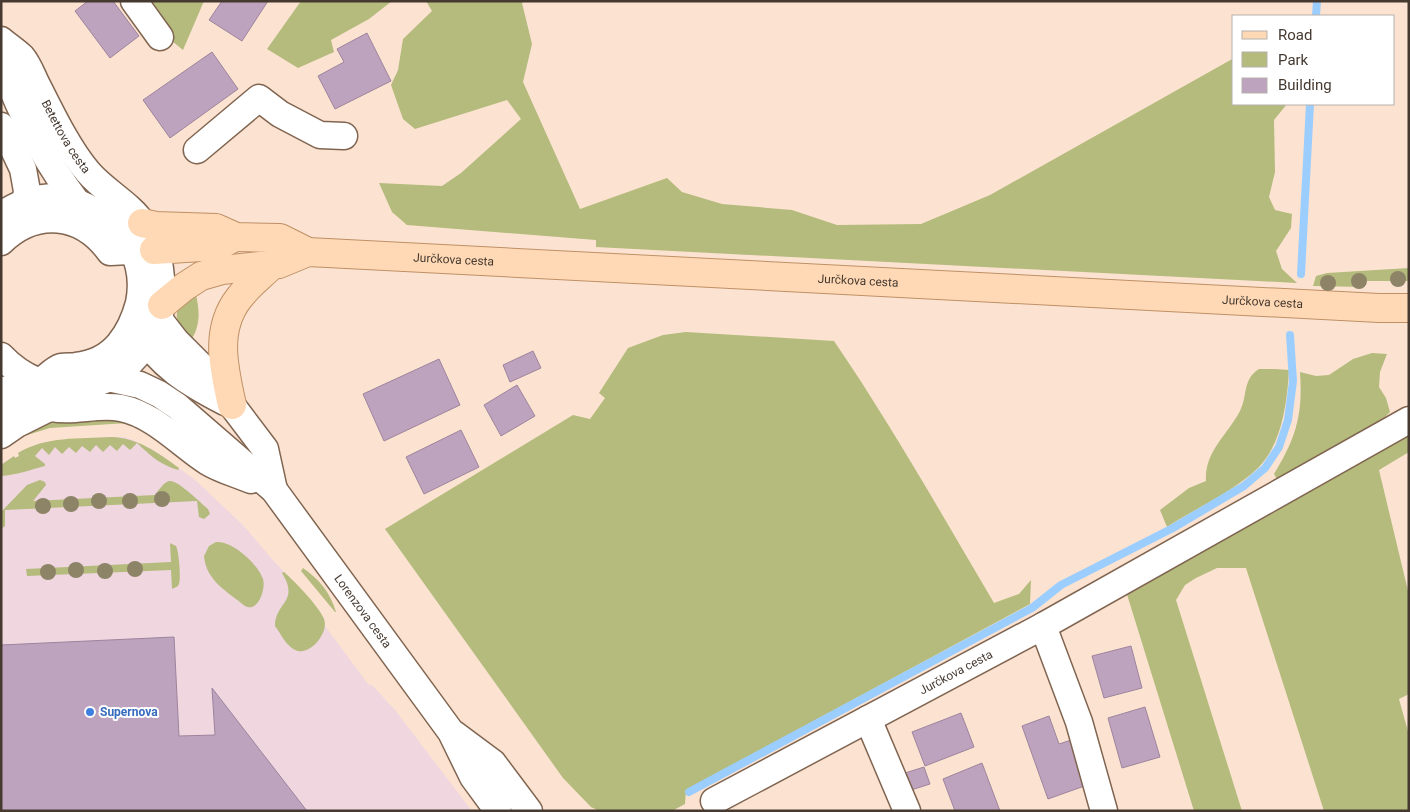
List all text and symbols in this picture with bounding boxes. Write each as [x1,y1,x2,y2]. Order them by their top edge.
legend [1232,15,1395,105]
text: Road [1278,26,1312,44]
text: Park [1278,51,1309,69]
text: Building [1278,76,1332,94]
street label: Betettova cesta [39,97,93,176]
street label: Jurčkova cesta [413,251,494,269]
street label: Jurčkova cesta [817,272,899,290]
street label: Jurčkova cesta [1222,293,1303,311]
street label: Lorenzova cesta [331,572,394,651]
street label: Jurčkova cesta [917,647,995,698]
place label: Supernova [100,705,158,719]
marker: Supernova [84,706,96,718]

